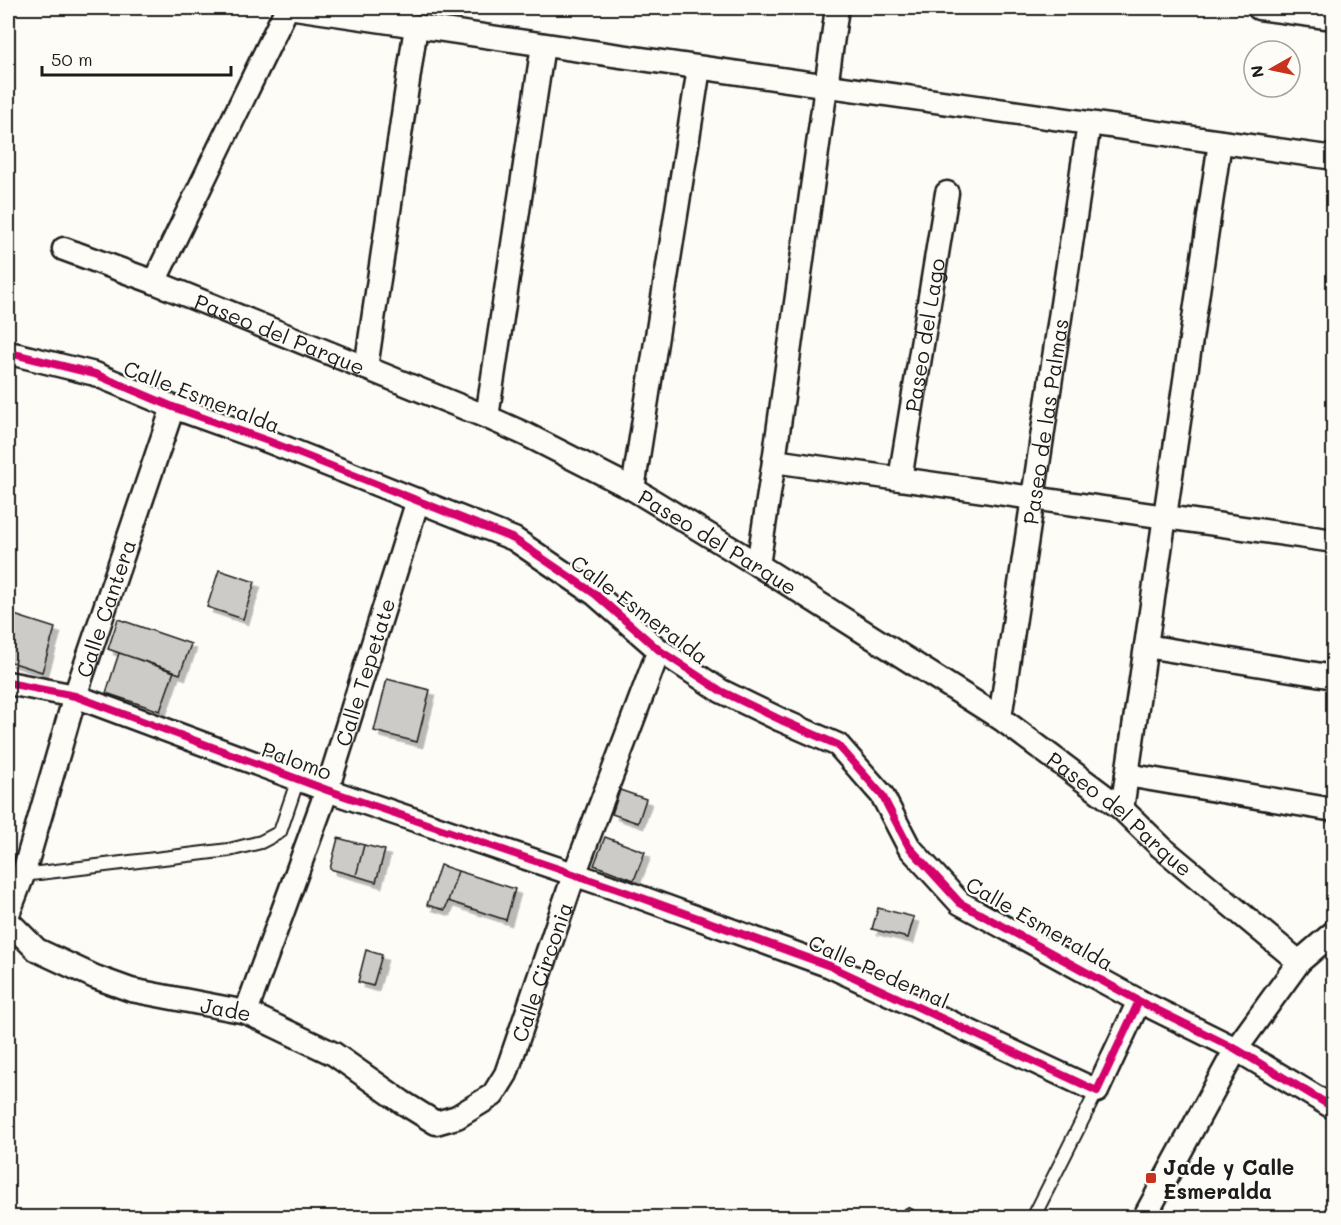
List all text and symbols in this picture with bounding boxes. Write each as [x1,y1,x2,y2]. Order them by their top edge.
scale bar [42,39,231,77]
north arrow [1242,39,1302,99]
text: 50 m [51,47,93,71]
text: N [1245,64,1268,79]
street label: Paseo del Lago [898,256,950,414]
street label: Paseo del Parque [191,287,369,380]
street label: Paseo de las Palmas [1016,316,1073,526]
street label: Calle Esmeralda [120,354,284,438]
street label: Paseo del Parque [634,482,803,600]
street label: Calle Cantera [69,536,141,681]
street label: Calle Esmeralda [566,548,714,670]
street label: Calle Tepetate [328,595,400,749]
street label: Palomo [258,735,336,785]
street label: Paseo del Parque [1042,745,1198,881]
street label: Calle Esmeralda [962,870,1118,976]
street label: Calle Circonia [505,898,577,1045]
street label: Calle Pedernal [805,928,953,1014]
street label: Jade [198,990,254,1026]
place label: Jade y Calle Esmeralda [1163,1153,1294,1204]
marker: Jade y Calle Esmeralda [1144,1171,1158,1185]

